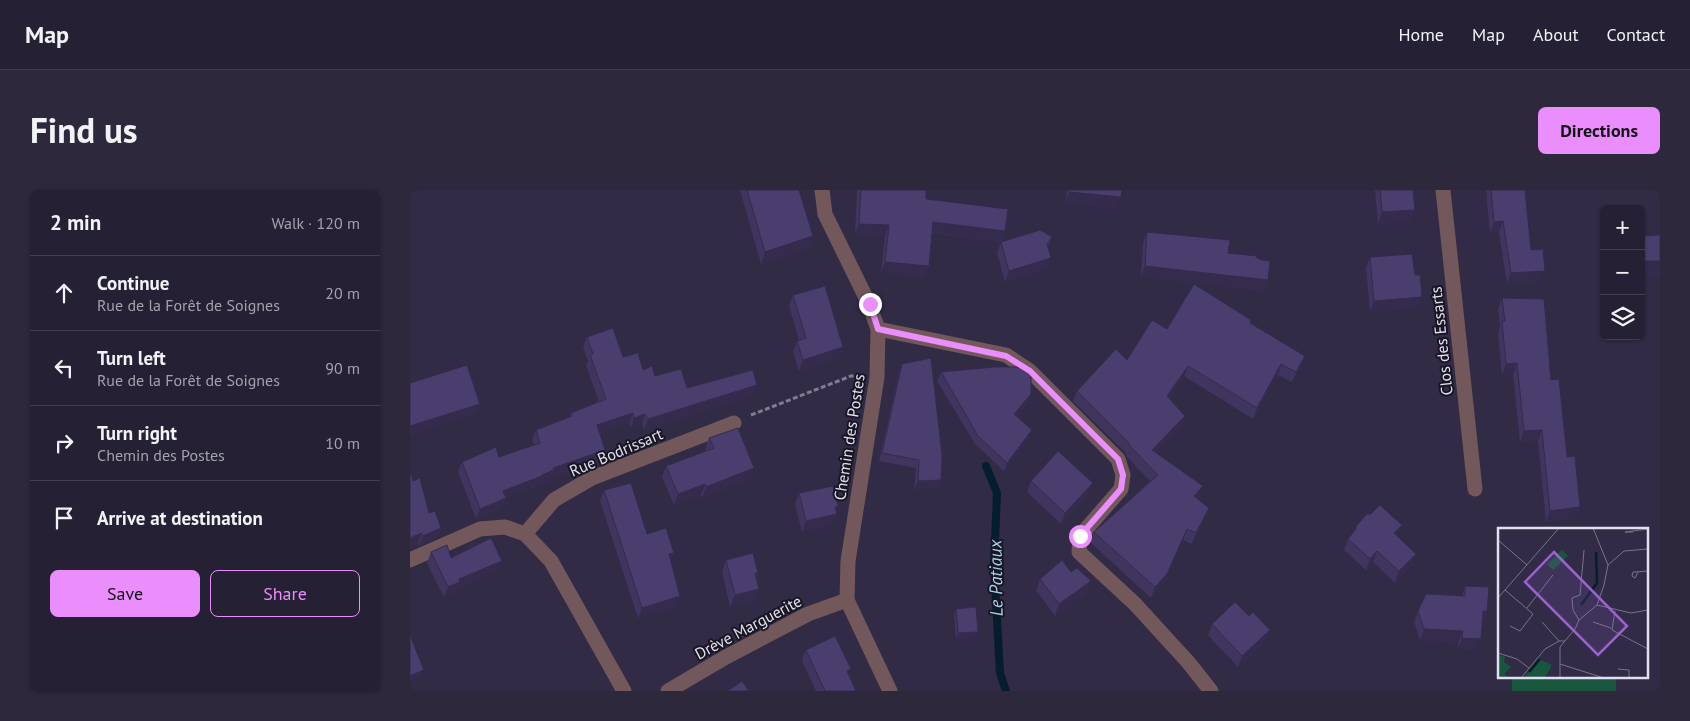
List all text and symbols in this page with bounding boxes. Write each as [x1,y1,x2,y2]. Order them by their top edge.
text: Map [25,19,69,50]
text: Home [1398,23,1444,46]
text: Map [1472,23,1505,46]
text: About [1533,23,1579,46]
text: Contact [1607,23,1665,46]
text: Find us [30,107,138,153]
button: Directions [1538,107,1660,154]
map controls [1600,205,1645,340]
button: + [1600,205,1645,250]
text: 2 min [50,209,101,236]
text: Walk · 120 m [271,213,360,233]
button: − [1600,250,1645,295]
text: Continue [97,271,169,295]
icon: ahead [50,279,78,307]
text: 20 m [325,283,360,303]
street label: Clos des Essarts [1425,285,1457,396]
route end [859,293,882,316]
text: Rue de la Forêt de Soignes [97,295,280,315]
button: layers [1600,295,1645,340]
text: Turn left [97,346,166,370]
icon: left [50,354,78,382]
text: 90 m [325,358,360,378]
text: Rue de la Forêt de Soignes [97,370,280,390]
street label: Chemin des Postes [829,372,869,502]
text: Turn right [97,421,177,445]
street label: Rue Bodrissart [566,423,666,481]
icon: right [50,429,78,457]
text: 10 m [325,433,360,453]
text: Chemin des Postes [97,445,225,465]
icon: arrive [50,504,78,532]
text: Arrive at destination [97,506,263,530]
route start [1069,525,1092,548]
inset map [1498,528,1648,678]
water label: Le Patiaux [983,538,1008,617]
button: Save [50,570,200,617]
button: Share [210,570,360,617]
street label: Drève Marguerite [691,590,805,664]

